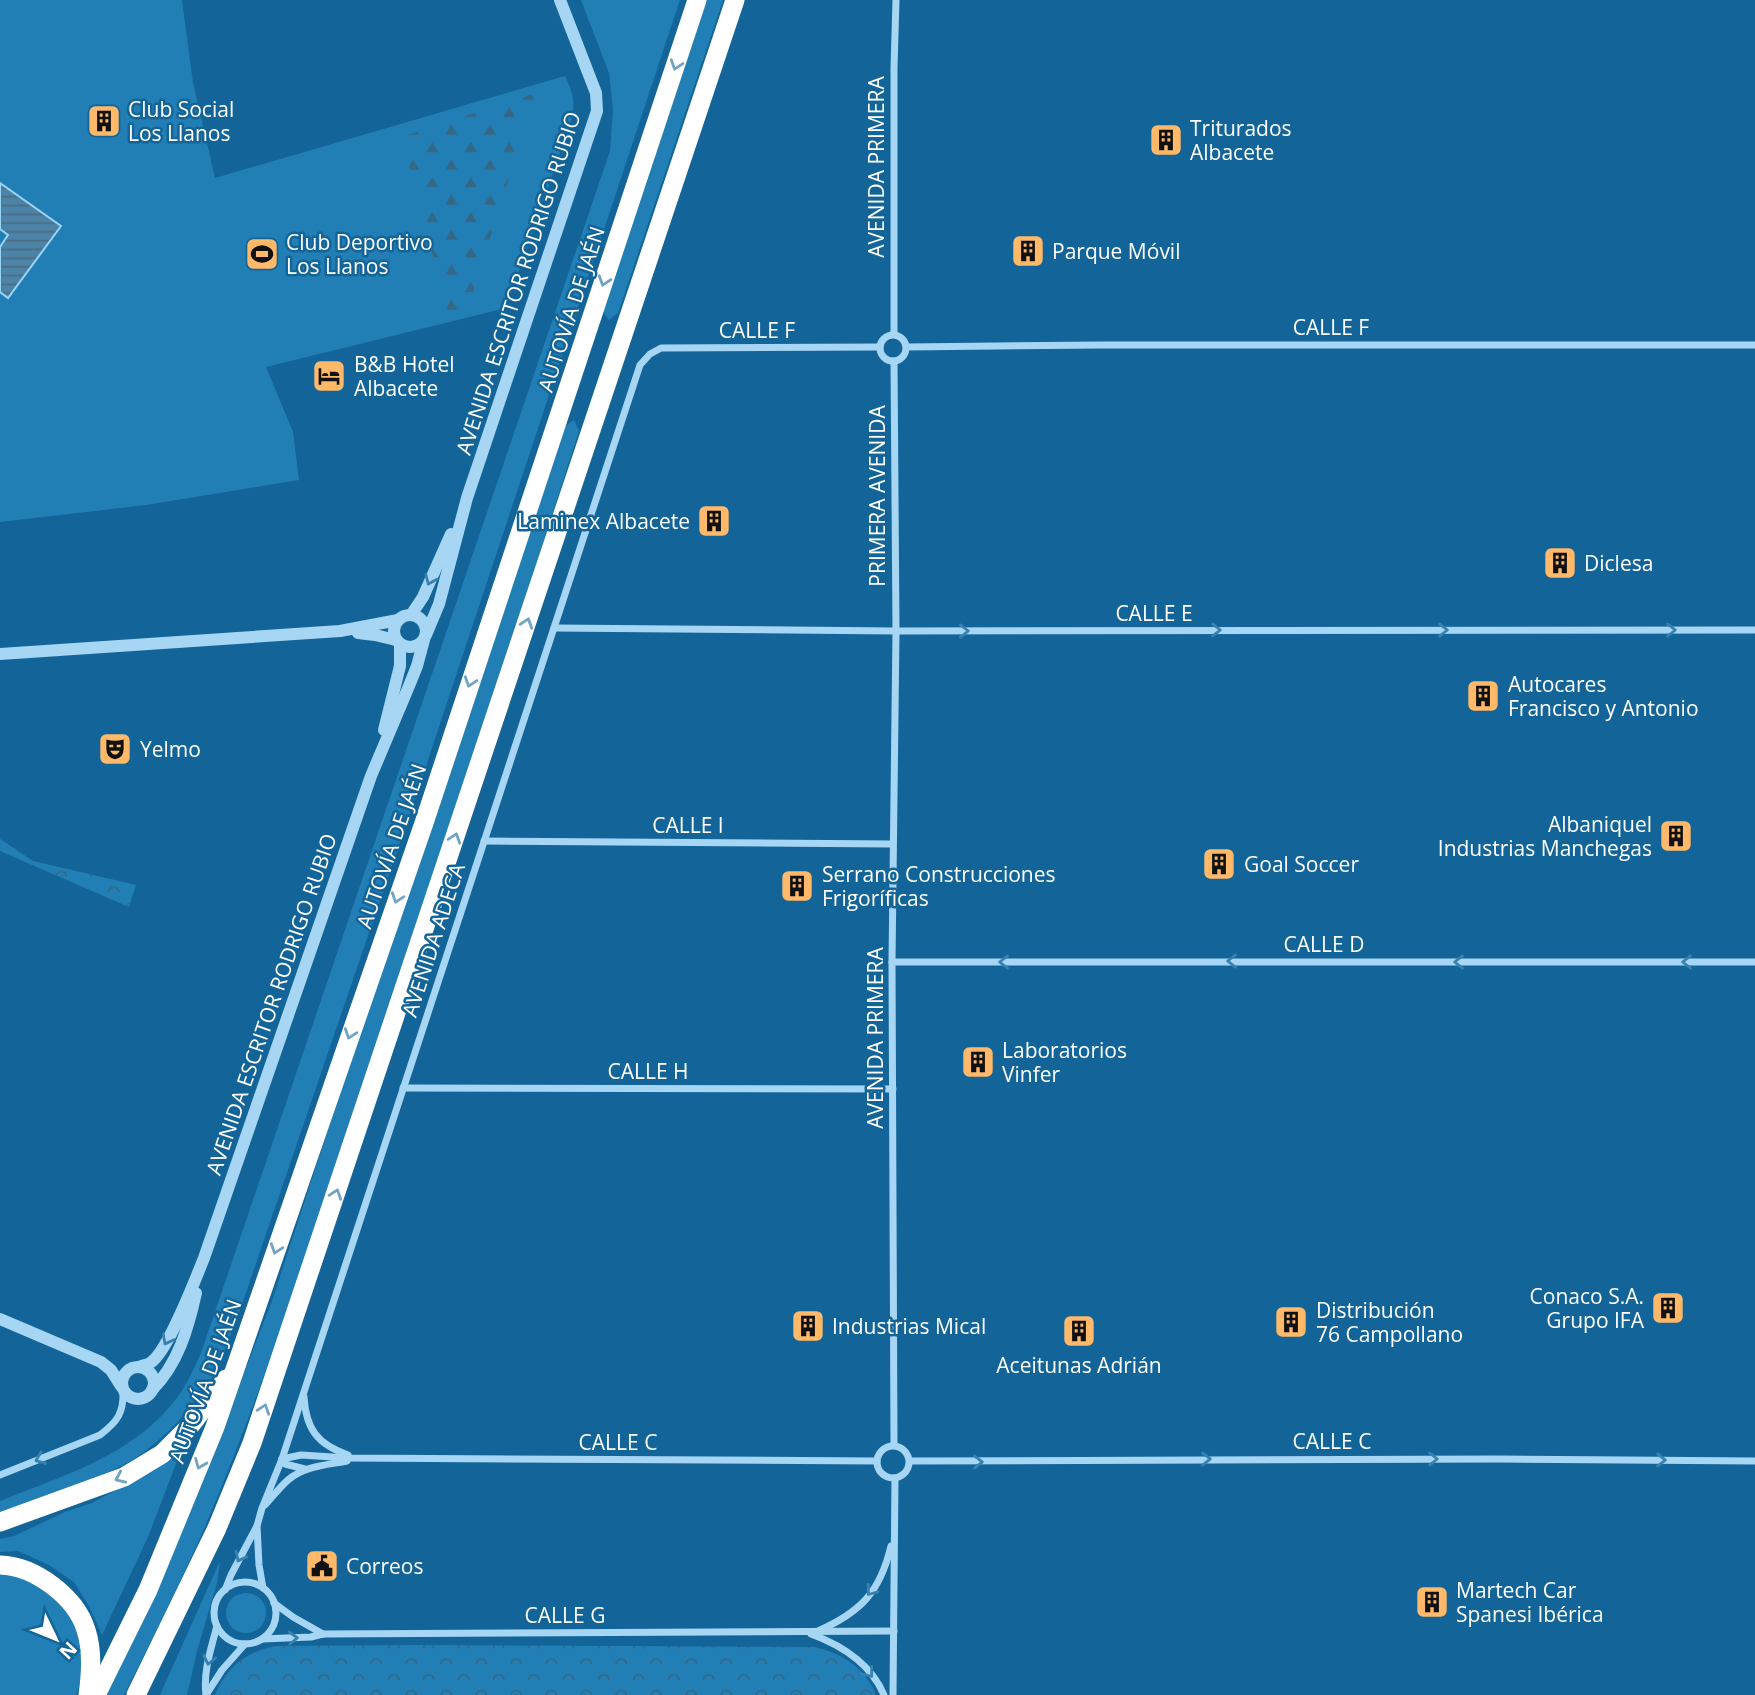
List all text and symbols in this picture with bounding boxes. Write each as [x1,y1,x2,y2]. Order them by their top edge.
one-way arrow [670,58,684,70]
street label: AVENIDA PRIMERA [862,76,890,258]
place label: Club Social Los Llanos [128,95,234,147]
building icon: Club Social Los Llanos [85,102,123,140]
street label: AVENIDA ESCRITOR RODRIGO RUBIO [449,108,587,458]
place label: Triturados Albacete [1190,114,1292,166]
building icon: Triturados Albacete [1147,121,1185,159]
street label: AUTOVÍA DE JAÉN [531,223,611,395]
place label: Club Deportivo Los Llanos [286,228,433,280]
building icon: Parque Móvil [1009,232,1047,270]
sports icon: Club Deportivo Los Llanos [243,235,281,273]
place label: Parque Móvil [1052,237,1180,265]
one-way arrow [598,274,612,286]
street label: CALLE F [1293,313,1369,341]
street label: CALLE F [719,316,795,344]
place label: B&B Hotel Albacete [354,350,455,402]
hotel icon: B&B Hotel Albacete [310,357,348,395]
street label: PRIMERA AVENIDA [863,405,891,587]
building icon: Laminex Albacete [695,502,733,540]
place label: Laminex Albacete [517,507,690,535]
building icon: Diclesa [1541,544,1579,582]
place label: Diclesa [1584,549,1653,577]
one-way arrow [425,573,439,585]
street label: CALLE E [1115,599,1193,627]
one-way arrow [519,617,533,629]
one-way arrow [1211,622,1222,638]
one-way arrow [1439,622,1449,638]
one-way arrow [1666,622,1677,638]
one-way arrow [959,623,970,639]
place label: Autocares Francisco y Antonio [1508,670,1699,722]
one-way arrow [464,676,478,688]
building icon: Autocares Francisco y Antonio [1464,677,1502,715]
theatre icon: Yelmo [96,730,134,768]
place label: Yelmo [140,735,201,763]
street label: AUTOVÍA DE JAÉN [350,760,432,932]
place label: Albaniquel Industrias Manchegas [1438,810,1652,862]
street label: CALLE I [652,811,724,839]
building icon: Albaniquel Industrias Manchegas [1657,817,1695,855]
street label: AVENIDA ESCRITOR RODRIGO RUBIO [199,830,343,1178]
one-way arrow [447,833,461,845]
building icon: Goal Soccer [1200,845,1238,883]
place label: Goal Soccer [1244,850,1359,878]
street label: AVENIDA ADECA [395,859,471,1020]
place label: Serrano Construcciones Frigoríficas [822,860,1056,912]
building icon: Serrano Construcciones Frigoríficas [778,867,816,905]
one-way arrow [391,891,405,904]
street label: CALLE D [1284,930,1364,958]
street label: AVENIDA PRIMERA [861,947,889,1129]
one-way arrow [1226,953,1237,969]
one-way arrow [999,954,1009,970]
one-way arrow [1454,954,1464,970]
one-way arrow [1681,954,1692,970]
one-way arrow [344,1028,358,1040]
place label: Laboratorios Vinfer [1002,1036,1127,1088]
building icon: Laboratorios Vinfer [959,1043,997,1081]
street label: CALLE H [607,1057,689,1085]
one-way arrow [328,1188,342,1200]
one-way arrow [270,1243,285,1255]
place label: Conaco S.A. Grupo IFA [1530,1282,1645,1334]
building icon: Conaco S.A. Grupo IFA [1649,1289,1687,1327]
street label: AUTOVÍA DE JAÉN [162,1295,248,1467]
place label: Distribución 76 Campollano [1316,1296,1463,1348]
building icon: Distribución 76 Campollano [1272,1303,1310,1341]
building icon: Industrias Mical [789,1307,827,1345]
place label: Industrias Mical [832,1312,986,1340]
building icon: Aceitunas Adrián [1060,1312,1098,1350]
one-way arrow [162,1332,175,1345]
place label: Aceitunas Adrián [996,1351,1162,1379]
one-way arrow [256,1404,270,1416]
street label: CALLE C [1293,1427,1371,1455]
street label: CALLE C [579,1428,657,1456]
one-way arrow [35,1451,47,1465]
one-way arrow [1428,1451,1439,1467]
one-way arrow [1200,1452,1211,1467]
one-way arrow [1656,1452,1666,1468]
one-way arrow [973,1454,984,1470]
one-way arrow [194,1456,208,1469]
one-way arrow [115,1470,127,1484]
public building icon: Correos [303,1547,341,1585]
one-way arrow [235,1550,249,1562]
place label: Correos [346,1552,423,1580]
place label: Martech Car Spanesi Ibérica [1456,1576,1604,1628]
one-way arrow [867,1583,880,1596]
building icon: Martech Car Spanesi Ibérica [1413,1583,1451,1621]
street label: CALLE G [525,1601,605,1629]
north arrow [21,1604,91,1674]
one-way arrow [288,1630,299,1645]
text: N [54,1636,83,1665]
one-way arrow [202,1654,217,1666]
one-way arrow [861,1665,874,1678]

